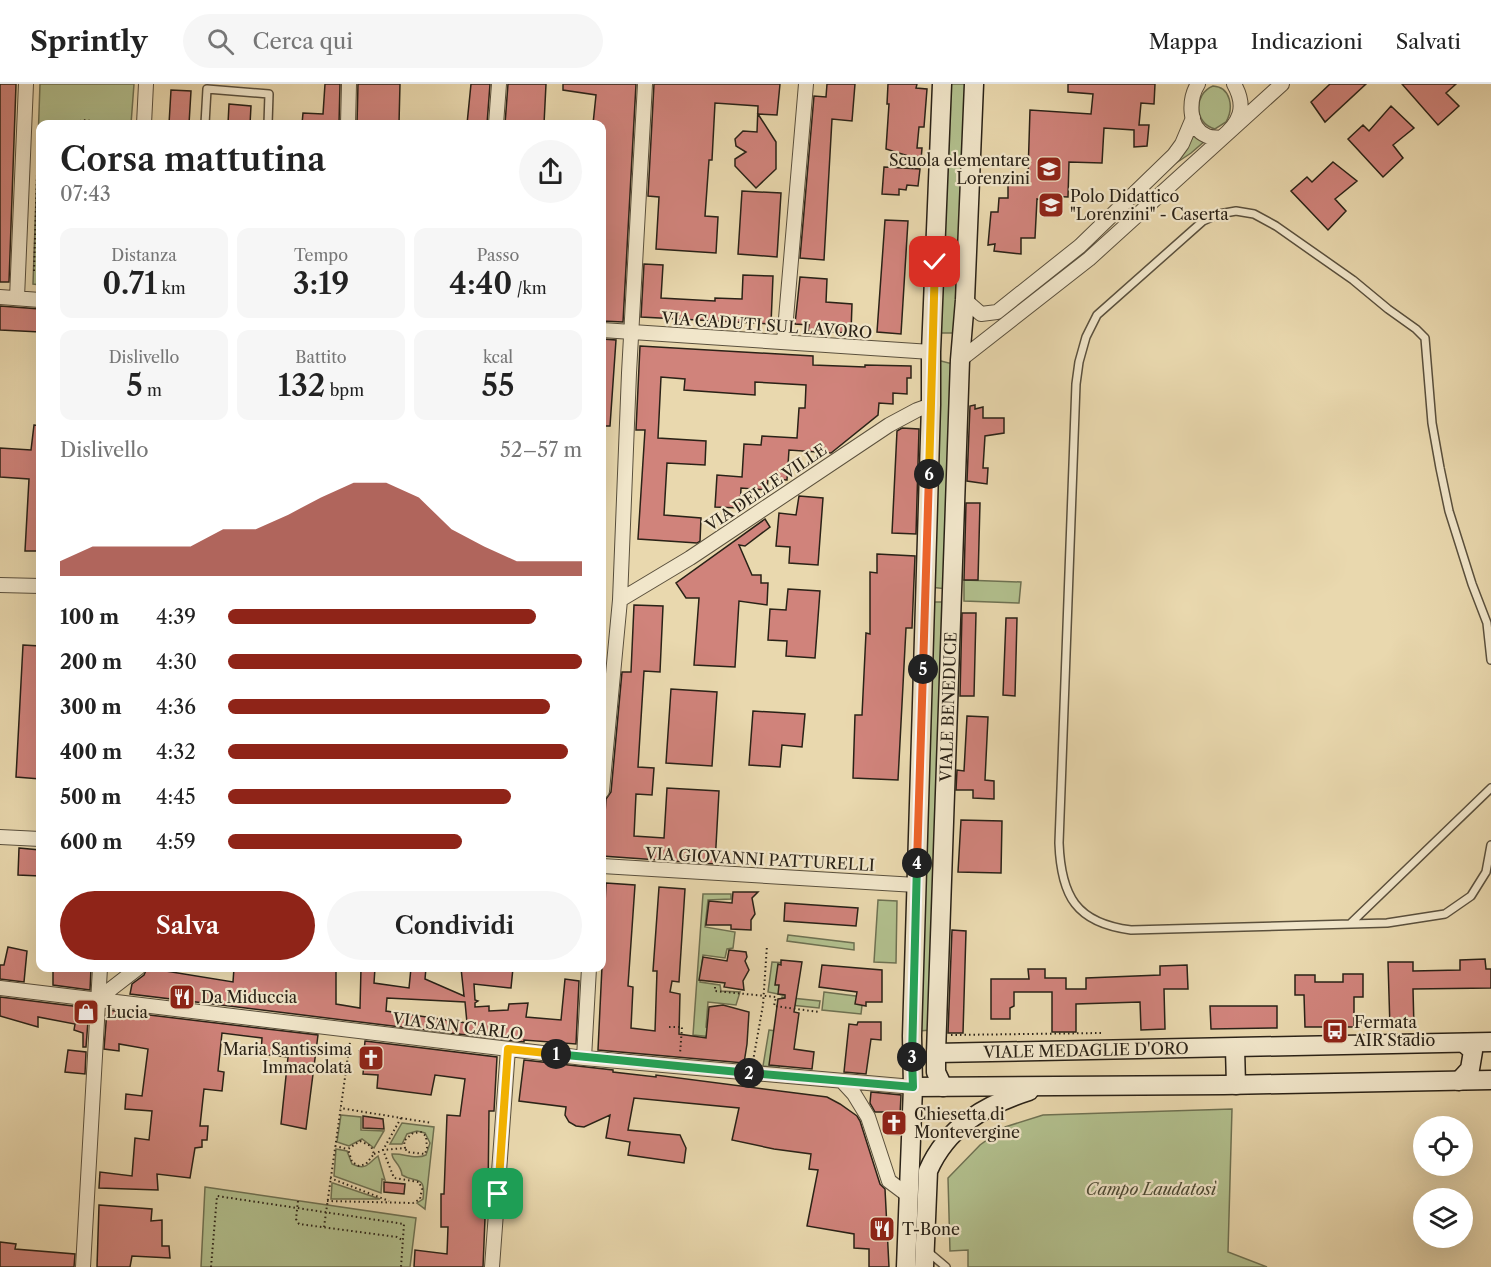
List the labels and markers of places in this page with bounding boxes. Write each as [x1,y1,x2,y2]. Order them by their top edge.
place label: Scuola elementare Lorenzini [889,150,1030,188]
school or university icon: Scuola elementare Lorenzini [1034,154,1064,184]
place label: Polo Didattico "Lorenzini" - Caserta [1070,186,1229,224]
school or university icon: Polo Didattico "Lorenzini" - Caserta [1036,190,1066,220]
pin [909,236,960,287]
pin: 6 [914,459,944,489]
pin: 5 [908,654,938,684]
pin: 4 [902,848,932,878]
restaurant icon: Da Miduccia [167,982,197,1012]
place label: Da Miduccia [201,987,298,1007]
shop icon: Lucia [71,997,101,1027]
place label: Lucia [106,1002,149,1022]
place label: Fermata AIR Stadio [1353,1012,1435,1050]
bus stop icon: Fermata AIR Stadio [1320,1016,1350,1046]
place label: Maria Santissima Immacolata [223,1039,353,1077]
pin: 1 [541,1039,571,1069]
pin: 3 [897,1042,927,1072]
church icon: Maria Santissima Immacolata [356,1043,386,1073]
pin: 2 [734,1058,764,1088]
place label: Chiesetta di Montevergine [914,1104,1020,1142]
church icon: Chiesetta di Montevergine [879,1108,909,1138]
pin [472,1168,523,1219]
restaurant icon: T-Bone [867,1214,897,1244]
place label: T-Bone [902,1219,960,1239]

